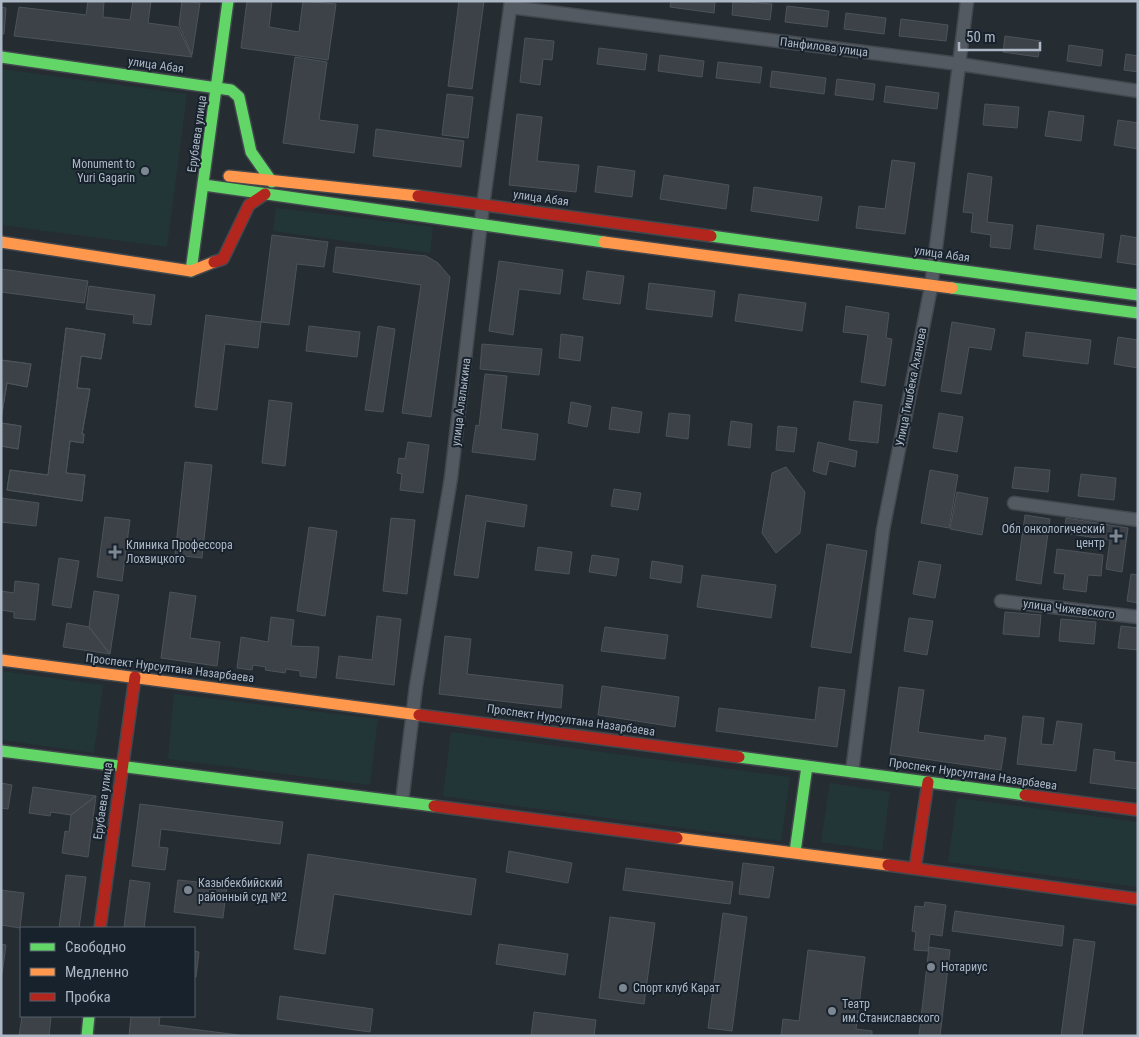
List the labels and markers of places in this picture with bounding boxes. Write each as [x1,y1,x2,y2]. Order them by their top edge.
place label: Monument to Yuri Gagarin [72,157,135,185]
marker: Monument to Yuri Gagarin [139,165,151,177]
place label: Обл онкологический центр [1002,522,1105,550]
marker: Обл онкологический центр [1109,529,1123,543]
place label: Клиника Профессора Лохвицкого [126,538,233,566]
marker: Клиника Профессора Лохвицкого [108,545,122,559]
place label: Казыбекбийский районный суд №2 [198,876,287,904]
marker: Казыбекбийский районный суд №2 [182,884,194,896]
place label: Нотариус [941,960,988,974]
marker: Нотариус [925,961,937,973]
place label: Спорт клуб Карат [633,981,720,995]
marker: Спорт клуб Карат [617,982,629,994]
place label: Театр им.Станиславского [842,997,940,1025]
marker: Театр им.Станиславского [826,1005,838,1017]

